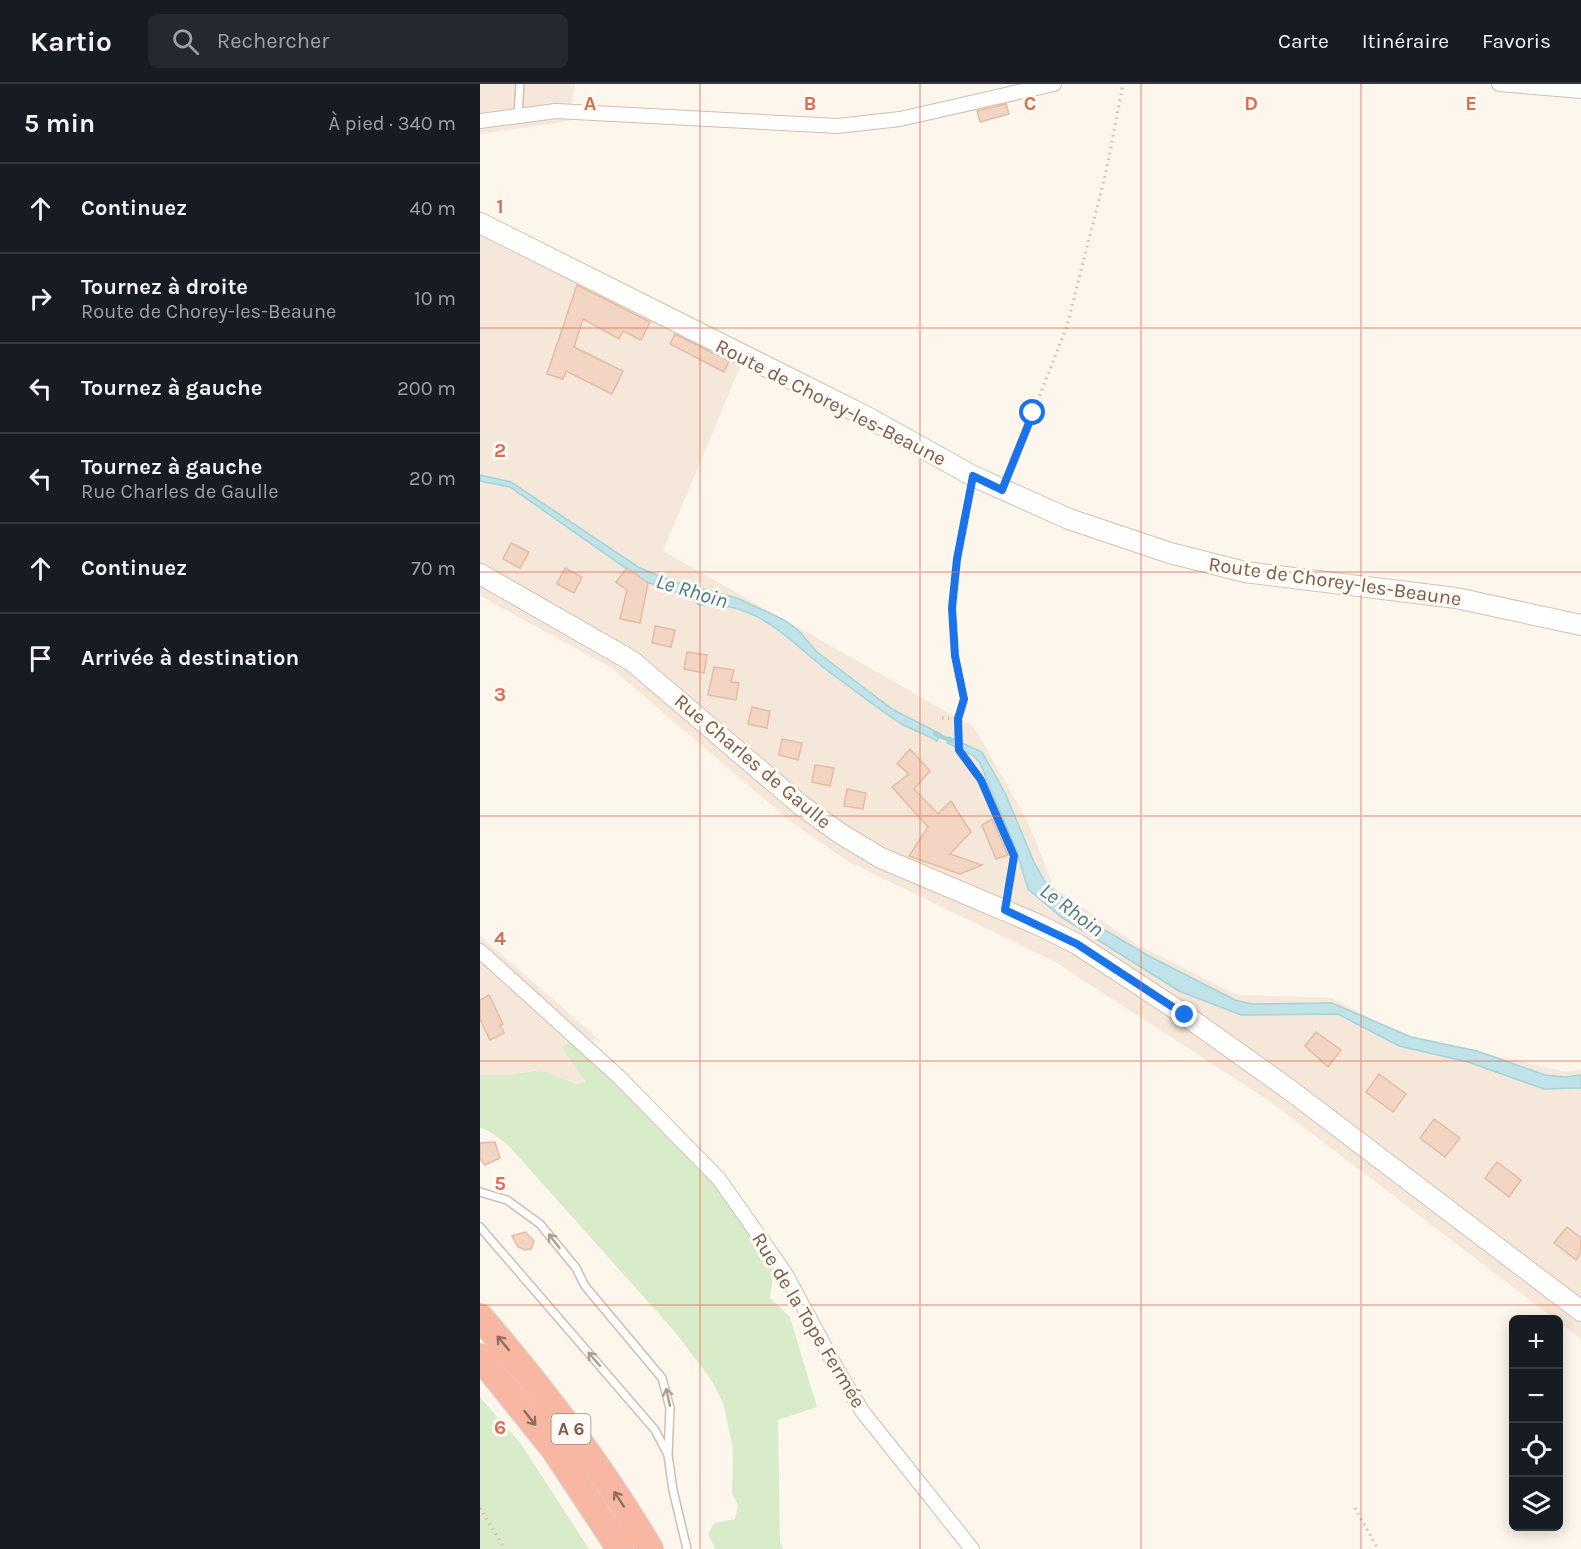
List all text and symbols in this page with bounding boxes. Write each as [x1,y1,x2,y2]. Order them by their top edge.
search box [148,14,568,68]
text: Kartio [30,25,112,58]
icon: search [169,25,202,58]
text: Rechercher [217,28,329,54]
text: Carte [1278,29,1329,53]
text: Itinéraire [1362,29,1449,53]
text: Favoris [1482,29,1551,53]
text: A [584,92,597,115]
text: B [804,92,816,115]
text: C [1024,92,1036,115]
text: D [1244,92,1258,115]
text: E [1465,92,1477,115]
text: 5 min [24,108,95,139]
text: À pied · 340 m [329,112,456,135]
icon: ahead [24,192,57,225]
text: Continuez [81,195,187,221]
text: 1 [496,195,504,218]
text: 40 m [410,197,456,220]
text: Tournez à droite [81,274,248,300]
icon: right [24,282,57,315]
text: 10 m [414,287,456,310]
text: Route de Chorey-les-Beaune [81,300,336,323]
street label: Route de Chorey-les-Beaune [712,334,950,471]
icon: left [24,372,57,405]
text: Tournez à gauche [81,375,262,401]
text: 200 m [397,377,456,400]
route start [1019,399,1045,425]
text: 2 [494,439,506,462]
text: Tournez à gauche [81,454,262,480]
icon: left [24,462,57,495]
text: 20 m [409,467,456,490]
text: Rue Charles de Gaulle [81,480,278,503]
icon: ahead [24,552,57,585]
street label: Route de Chorey-les-Beaune [1207,552,1463,611]
text: Continuez [81,555,187,581]
text: 70 m [411,557,456,580]
water label: Le Rhoin [653,569,731,613]
icon: arrive [24,642,57,675]
text: Arrivée à destination [81,645,299,671]
text: 3 [494,683,506,706]
street label: Rue Charles de Gaulle [670,689,836,834]
water label: Le Rhoin [1035,878,1109,942]
text: 4 [494,927,506,950]
route end [1171,1001,1197,1027]
text: 5 [494,1172,506,1195]
street label: Rue de la Tope Fermée [747,1228,870,1412]
one-way arrow [547,1234,560,1250]
map controls [1509,1315,1563,1531]
button: + [1509,1315,1563,1369]
one-way arrow [496,1335,509,1351]
one-way arrow [587,1352,601,1367]
button: − [1509,1369,1563,1423]
one-way arrow [662,1388,673,1407]
one-way arrow [524,1410,537,1426]
road number: A 6 [552,1414,590,1444]
text: 6 [494,1416,506,1439]
button: locate [1509,1423,1563,1477]
button: layers [1509,1477,1563,1531]
one-way arrow [613,1491,626,1508]

